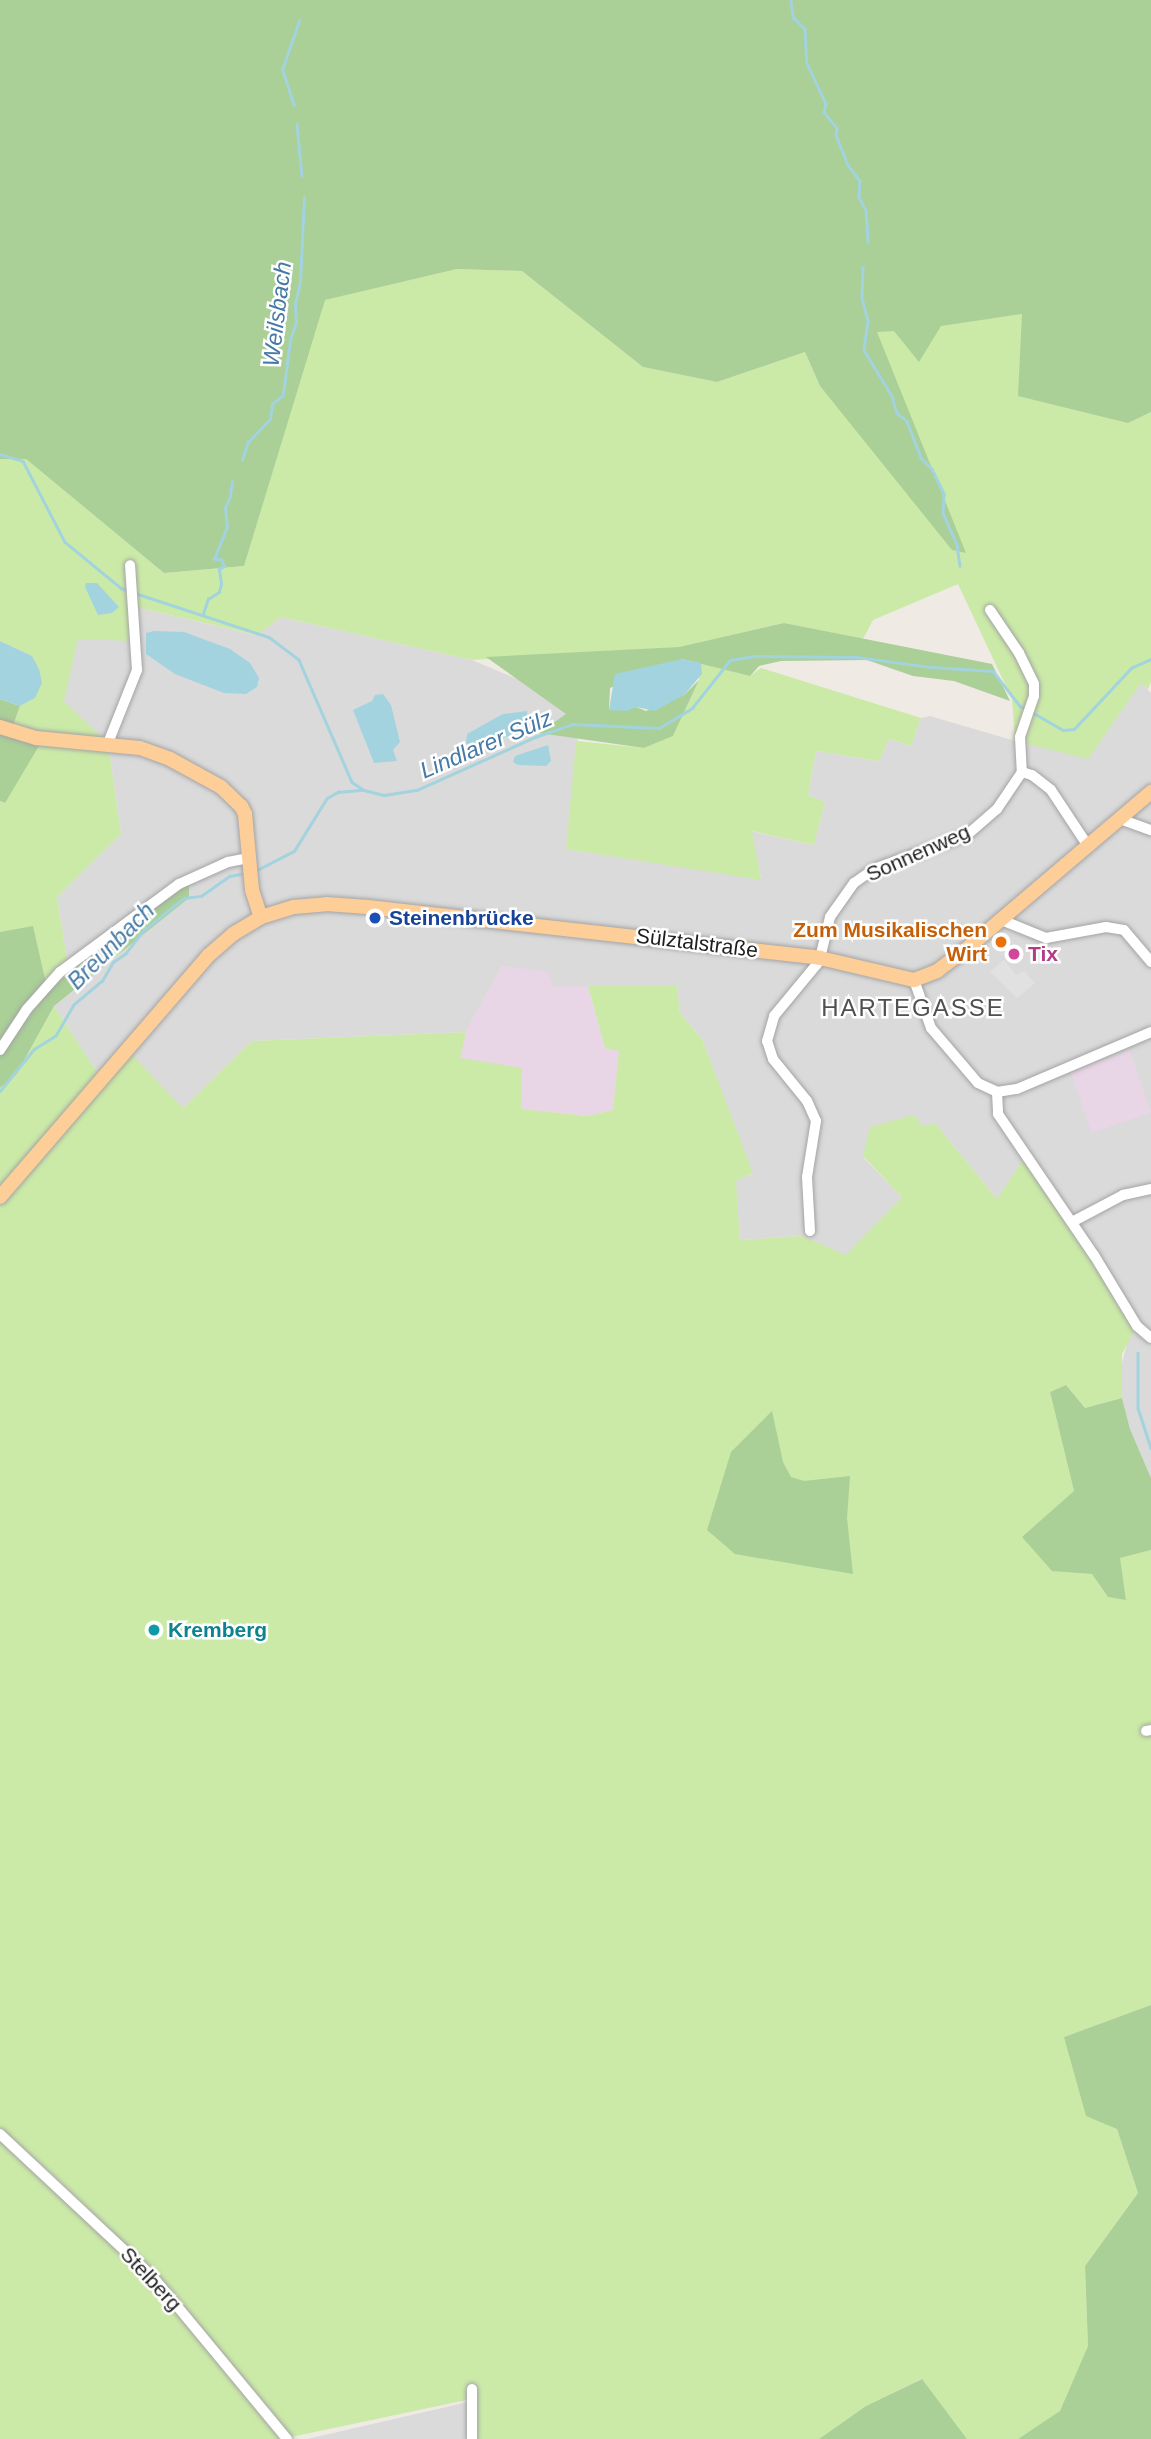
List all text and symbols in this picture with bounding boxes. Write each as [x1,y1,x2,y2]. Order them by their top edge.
water label: Weilsbach [257,260,297,368]
water label: Lindlarer Sülz [416,704,556,784]
street label: Sonnenweg [862,819,974,887]
water label: Breunbach [62,897,160,995]
place label: Steinenbrücke [389,905,534,931]
marker: Steinenbrücke [367,910,383,926]
place label: Zum Musikalischen Wirt [793,917,987,967]
street label: Sülztalstraße [635,923,759,963]
marker: Zum Musikalischen Wirt [993,934,1009,950]
place label: Tix [1028,941,1058,967]
marker: Tix [1006,946,1022,962]
district label: HARTEGASSE [822,994,1004,1022]
place label: Kremberg [168,1617,267,1643]
marker: Kremberg [146,1622,162,1638]
street label: Stelberg [115,2242,187,2316]

